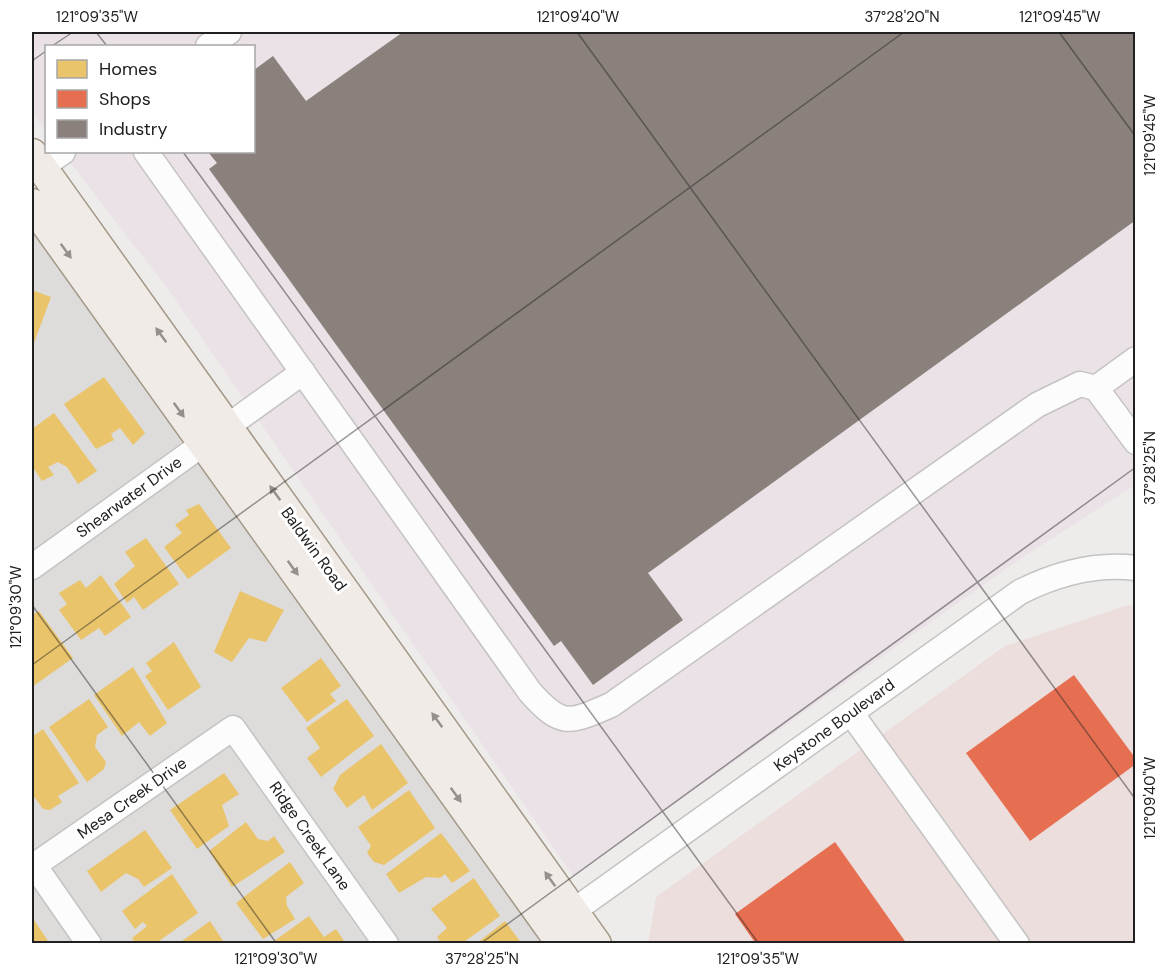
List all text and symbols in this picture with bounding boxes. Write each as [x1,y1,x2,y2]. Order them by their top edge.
text: 121°09'35"W [56,7,138,27]
text: 121°09'40"W [537,7,620,27]
text: 37°28'20"N [864,7,940,27]
text: 121°09'45"W [1019,7,1101,27]
legend [45,45,255,153]
text: Homes [99,57,157,81]
text: Shops [99,87,151,111]
text: 121°09'45"W [1140,94,1160,176]
text: Industry [99,117,168,141]
one-way arrow [59,244,71,259]
one-way arrow [155,327,167,343]
one-way arrow [173,401,185,417]
text: 37°28'25"N [1140,431,1160,505]
street label: Shearwater Drive [72,452,186,542]
one-way arrow [269,486,281,501]
street label: Baldwin Road [276,503,352,595]
one-way arrow [287,560,299,576]
text: 121°09'30"W [6,565,26,649]
street label: Keystone Boulevard [769,674,899,776]
one-way arrow [431,713,443,729]
street label: Mesa Creek Drive [73,752,191,844]
text: 121°09'40"W [1140,756,1160,839]
street label: Ridge Creek Lane [265,777,355,895]
one-way arrow [449,787,461,803]
one-way arrow [544,871,556,887]
text: 121°09'30"W [234,949,318,969]
text: 37°28'25"N [445,949,519,969]
text: 121°09'35"W [717,949,799,969]

